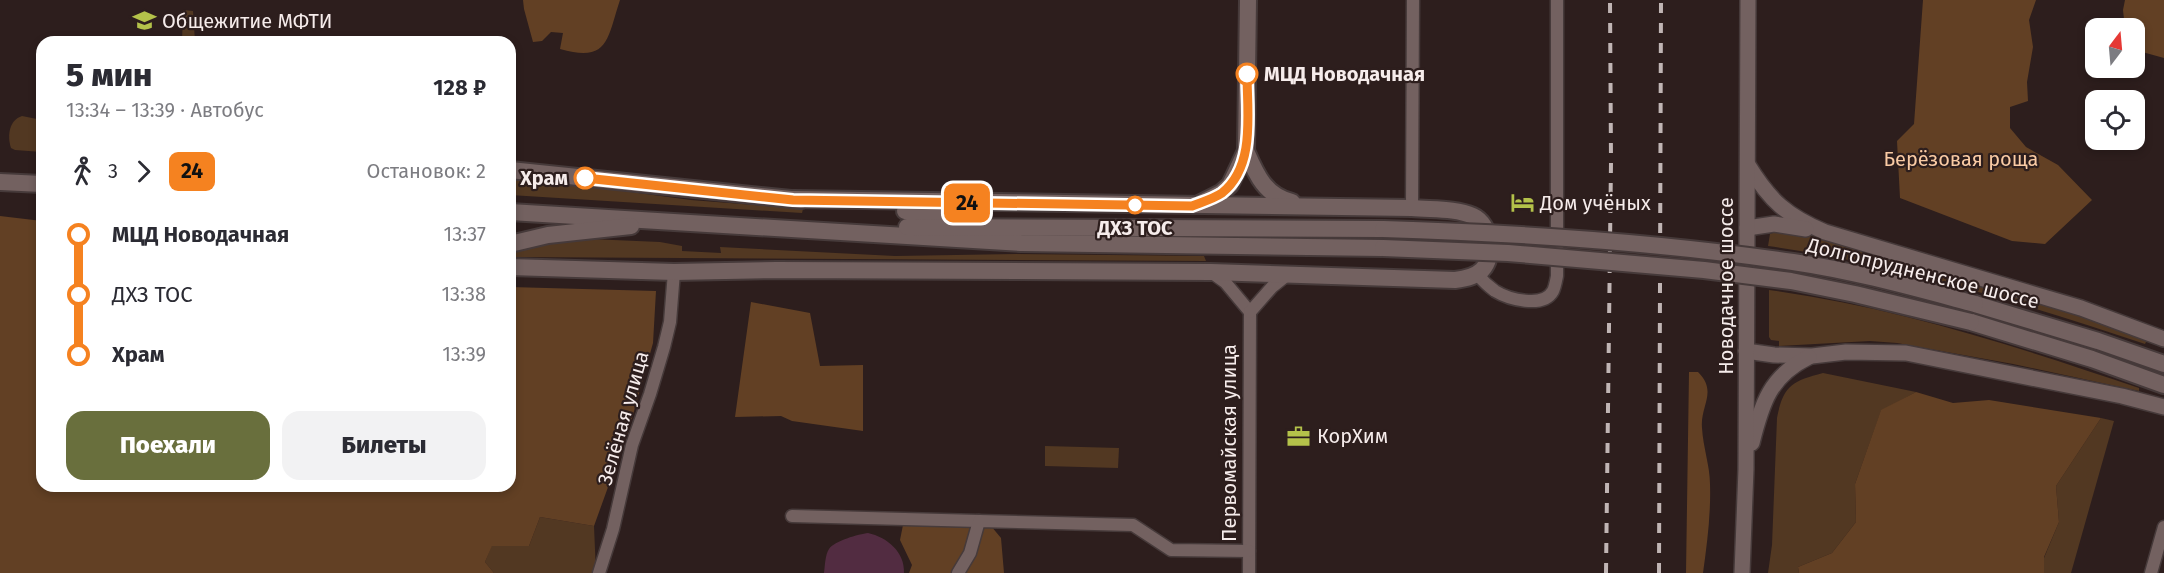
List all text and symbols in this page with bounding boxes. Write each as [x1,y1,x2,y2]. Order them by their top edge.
school or university icon: Общежитие МФТИ [131,8,157,34]
place label: Общежитие МФТИ [162,9,333,33]
north arrow [2085,18,2145,78]
map controls [2085,18,2145,150]
text: 5 мин [66,55,152,95]
place label: МЦД Новодачная [1264,62,1425,86]
marker: МЦД Новодачная [1236,63,1258,85]
text: 128 ₽ [433,74,486,101]
button: locate [2085,90,2145,150]
text: 13:34 – 13:39 · Автобус [66,98,264,122]
park label: Берёзовая роща [1884,147,2039,171]
icon: walk [66,155,99,188]
icon: forward [127,155,160,188]
text: 24 [181,158,203,184]
text: 3 [108,159,118,183]
text: Остановок: 2 [367,159,486,183]
place label: Храм [519,166,568,190]
marker: Храм [574,167,596,189]
line badge: 24 [940,184,994,222]
text: 24 [956,190,978,216]
hotel icon: Дом учёных [1509,190,1535,216]
place label: Дом учёных [1539,191,1651,215]
marker: ДХЗ ТОС [1126,196,1144,214]
street label: Новодачное шоссе [1714,197,1738,375]
place label: ДХЗ ТОС [1097,216,1173,240]
text: МЦД Новодачная [112,221,289,248]
text: 13:37 [444,222,486,246]
street label: Долгопрудненское шоссе [1803,232,2042,313]
text: ДХЗ ТОС [112,281,193,308]
text: 13:38 [441,282,486,306]
text: Храм [112,341,165,368]
text: 13:39 [442,342,486,366]
street label: Первомайская улица [1217,344,1241,542]
street label: Зелёная улица [592,348,654,488]
button: Поехали [66,411,270,480]
button: Билеты [282,411,486,480]
office icon: КорХим [1286,423,1312,449]
place label: КорХим [1317,424,1388,448]

